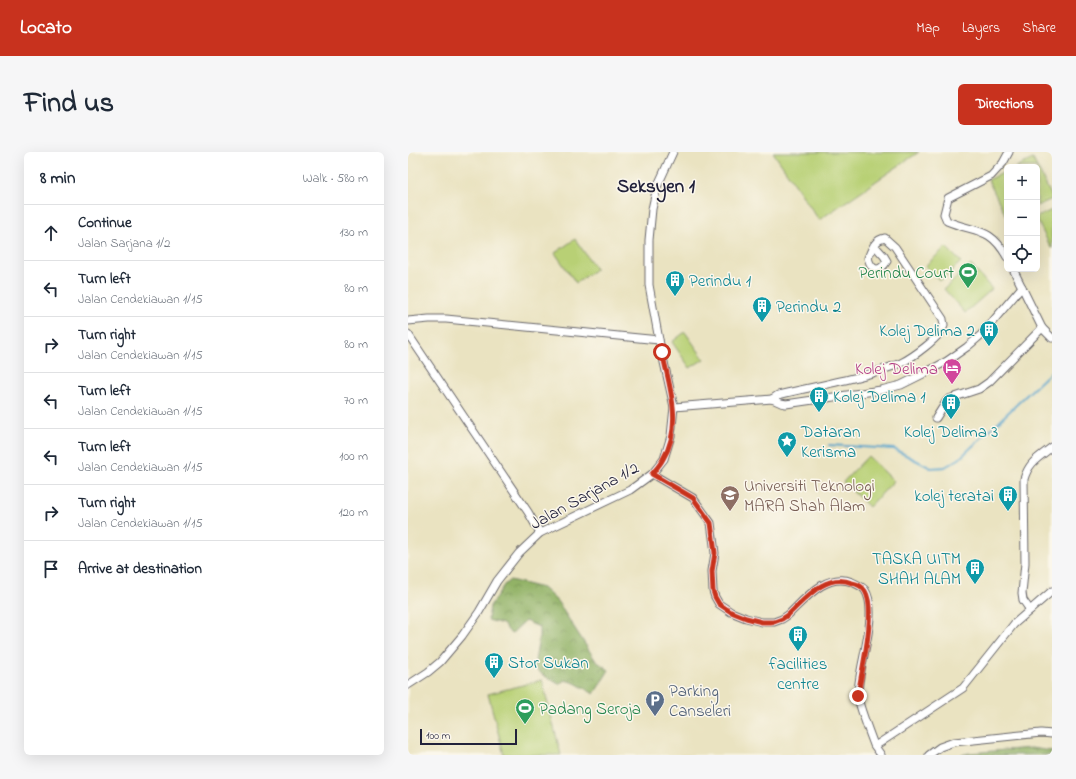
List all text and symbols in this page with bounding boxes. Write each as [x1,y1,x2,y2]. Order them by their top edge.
text: Locato [20,15,72,42]
text: Map [916,18,940,39]
text: Layers [962,18,1000,39]
text: Share [1022,18,1056,39]
text: Find us [24,84,114,125]
button: Directions [958,84,1052,125]
map controls [1004,164,1040,272]
button: + [1004,164,1040,200]
text: 8 min [40,166,75,191]
text: Walk · 580 m [302,169,368,188]
district label: Seksyen 1 [617,174,695,203]
button: − [1004,200,1040,236]
text: Continue [78,212,132,234]
icon: ahead [40,222,62,244]
text: 130 m [340,223,368,242]
text: Jalan Sarjana 1/2 [78,234,171,253]
button: locate [1004,236,1040,272]
place label: Perindu Court [859,261,954,286]
sports icon: Perindu Court [957,261,979,289]
text: Turn left [78,268,131,290]
building icon: Perindu 1 [664,269,686,297]
place label: Perindu 1 [689,269,752,294]
icon: left [40,278,62,300]
text: 80 m [344,279,368,298]
text: Jalan Cendekiawan 1/15 [78,290,203,309]
building icon: Perindu 2 [751,295,773,323]
place label: Perindu 2 [776,295,841,320]
place label: Kolej Delima 2 [879,319,975,344]
building icon: Kolej Delima 2 [978,319,1000,347]
text: Turn right [78,324,136,346]
icon: right [40,334,62,356]
text: 80 m [344,335,368,354]
route start [653,343,671,361]
text: Jalan Cendekiawan 1/15 [78,346,203,365]
place label: Kolej Delima [855,357,938,382]
hotel icon: Kolej Delima [941,357,963,385]
text: Turn left [78,380,131,402]
building icon: Kolej Delima 1 [808,385,830,413]
place label: Kolej Delima 1 [833,385,926,410]
icon: left [40,390,62,412]
text: 70 m [344,391,368,410]
building icon: Kolej Delima 3 [940,392,962,420]
text: Jalan Cendekiawan 1/15 [78,402,203,421]
place label: Dataran Kerisma [800,420,860,465]
place label: Kolej Delima 3 [904,420,998,445]
place icon: Dataran Kerisma [776,430,798,458]
text: Turn left [78,436,131,458]
icon: left [40,446,62,468]
text: 100 m [339,447,368,466]
street label: Jalan Sarjana 1/2 [526,456,644,537]
text: Jalan Cendekiawan 1/15 [78,458,203,477]
place label: Universiti Teknologi MARA Shah Alam [744,474,875,519]
school or university icon: Universiti Teknologi MARA Shah Alam [719,484,741,512]
place label: kolej teratai [914,484,994,509]
building icon: kolej teratai [997,484,1019,512]
text: Turn right [78,492,136,514]
icon: right [40,502,62,524]
text: 120 m [338,503,368,522]
text: Jalan Cendekiawan 1/15 [78,514,203,533]
place label: TASKA UITM SHAH ALAM [872,547,961,592]
building icon: TASKA UITM SHAH ALAM [964,557,986,585]
icon: arrive [40,558,62,580]
text: Arrive at destination [78,558,202,580]
building icon: facilities centre [787,624,809,652]
building icon: Stor Sukan [483,651,505,679]
place label: Stor Sukan [508,651,589,676]
place label: facilities centre [769,652,827,697]
place label: Parking Canseleri [669,679,731,724]
route end [849,687,867,705]
parking icon: Parking Canseleri [644,689,666,717]
sports icon: Padang Seroja [514,697,536,725]
place label: Padang Seroja [539,697,641,724]
scale bar [420,727,517,746]
text: 100 m [426,728,450,744]

